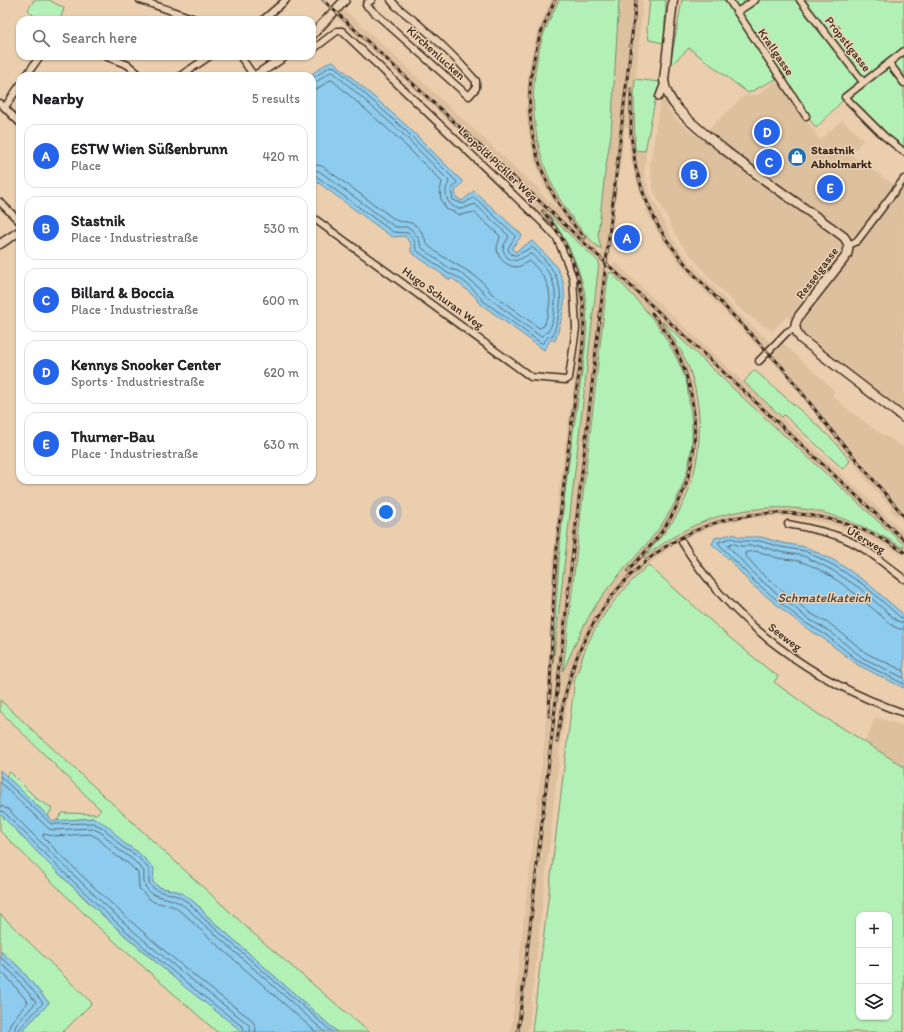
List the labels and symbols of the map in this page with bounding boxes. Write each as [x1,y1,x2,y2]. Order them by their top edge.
street label: Pröpstlgasse [822,14,874,74]
street label: Kirchenlucken [404,23,469,83]
street label: Krallgasse [755,26,797,78]
pin: D [754,117,780,147]
street label: Leopold Pichler Weg [455,124,541,205]
place label: Stastnik Abholmarkt [810,143,872,171]
shop icon: Stastnik Abholmarkt [786,146,808,168]
pin: C [756,147,782,177]
pin: B [681,159,707,189]
pin: E [817,173,843,203]
pin: A [614,223,640,253]
street label: Resselgasse [793,244,841,302]
street label: Hugo Schuran Weg [399,264,487,333]
your location [376,502,396,522]
street label: Uferweg [844,523,889,557]
water label: Schmatelkateich [777,590,871,605]
street label: Seeweg [766,620,805,655]

